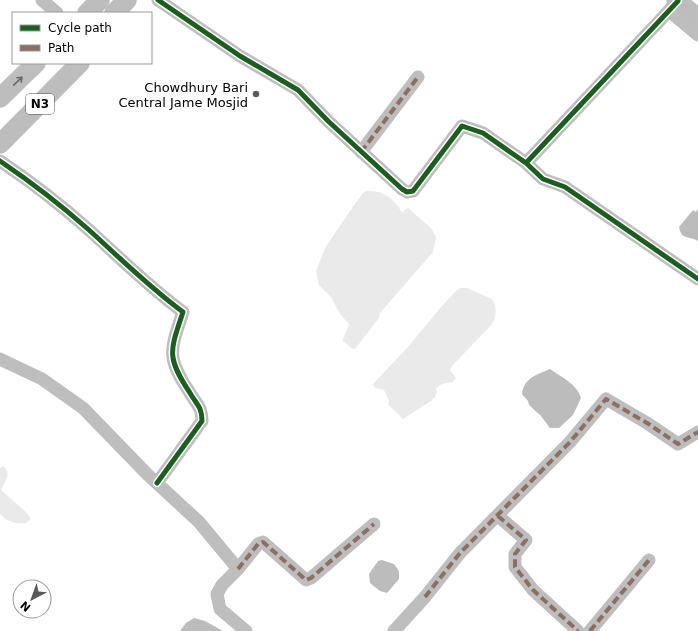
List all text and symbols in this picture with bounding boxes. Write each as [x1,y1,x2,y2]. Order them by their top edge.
legend [12,12,152,64]
text: Cycle path [48,21,112,35]
text: Path [48,41,74,55]
one-way arrow [13,76,23,86]
place label: Chowdhury Bari Central Jame Mosjid [119,80,248,110]
marker: Chowdhury Bari Central Jame Mosjid [251,89,261,99]
road number: N3 [26,94,54,114]
north arrow [12,579,52,619]
text: N [18,598,34,614]

